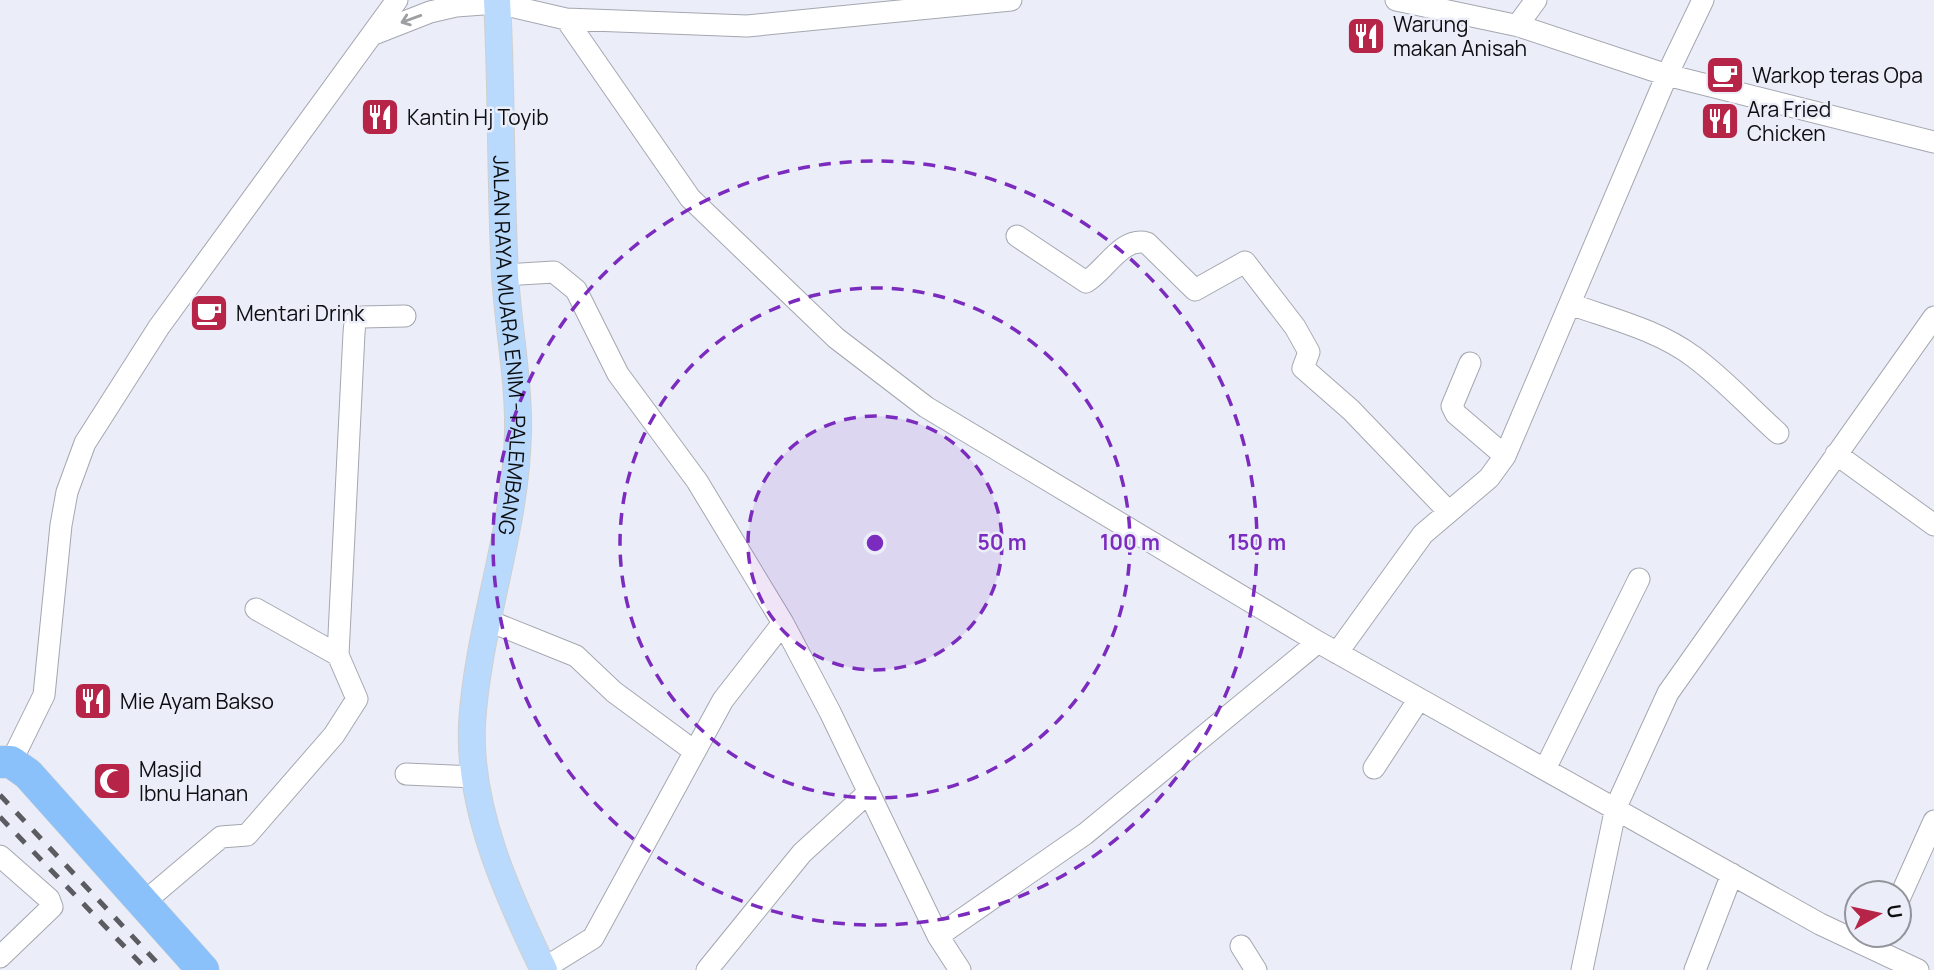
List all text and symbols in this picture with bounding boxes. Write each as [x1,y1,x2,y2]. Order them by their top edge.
place label: Warung makan Anisah [1393,10,1527,62]
one-way arrow [400,14,422,26]
restaurant icon: Warung makan Anisah [1345,15,1387,57]
cafe icon: Warkop teras Opa [1704,54,1746,96]
place label: Warkop teras Opa [1752,61,1923,89]
place label: Ara Fried Chicken [1747,95,1831,147]
restaurant icon: Kantin Hj Toyib [359,96,401,138]
restaurant icon: Ara Fried Chicken [1699,100,1741,142]
place label: Kantin Hj Toyib [407,103,549,131]
street label: JALAN RAYA MUARA ENIM - PALEMBANG [487,155,532,538]
cafe icon: Mentari Drink [188,292,230,334]
place label: Mentari Drink [236,299,365,327]
text: 50 m [977,528,1027,556]
text: 100 m [1100,528,1160,556]
text: 150 m [1228,528,1286,556]
centre of rings [863,531,887,555]
restaurant icon: Mie Ayam Bakso [72,680,114,722]
place label: Mie Ayam Bakso [120,687,274,715]
place label: Masjid Ibnu Hanan [139,755,248,807]
mosque icon: Masjid Ibnu Hanan [91,760,133,802]
north arrow [1843,879,1913,949]
text: U [1881,903,1909,920]

